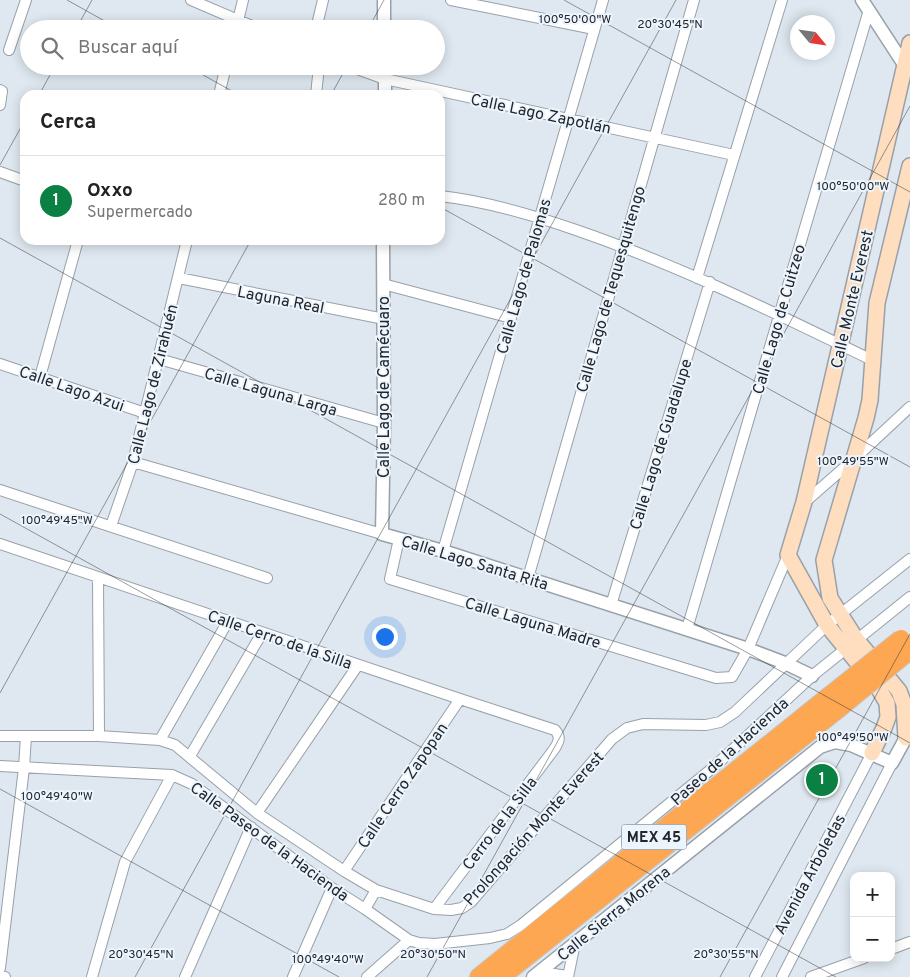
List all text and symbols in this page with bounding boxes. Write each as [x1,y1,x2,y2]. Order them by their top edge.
text: 100°50'00"W [539,12,611,28]
north arrow [790,15,835,60]
text: 20°30'45"N [637,17,703,33]
search box [20,20,445,75]
icon: search [38,34,66,62]
text: Buscar aquí [78,36,178,60]
street label: Calle Lago Zapotlán [468,90,613,140]
text: Cerca [40,109,96,136]
text: Oxxo [87,179,133,203]
text: 100°50'00"W [817,179,889,195]
street label: Calle Lago de Tequesquitengo [573,184,651,395]
text: 1 [53,191,59,211]
text: 280 m [378,191,425,211]
street label: Calle Lago de Palomas [493,196,557,357]
text: Supermercado [87,203,193,223]
street label: Calle Monte Everest [827,228,879,371]
street label: Calle Lago de Cuitzeo [749,242,811,397]
street label: Laguna Real [235,283,326,319]
street label: Calle Lago de Camécuaro [375,296,395,478]
street label: Calle Lago de Zirahuén [124,302,184,467]
street label: Calle Lago de Guadalupe [626,357,697,532]
street label: Calle Lago Azui [16,363,127,417]
street label: Calle Laguna Larga [202,364,339,421]
text: 100°49'55"W [817,454,889,470]
text: 100°49'45"W [21,513,93,529]
street label: Calle Lago Santa Rita [398,532,550,596]
street label: Calle Laguna Madre [462,594,603,654]
street label: Calle Cerro de la Silla [204,607,354,675]
your location [372,624,398,650]
street label: Paseo de la Hacienda [667,694,793,811]
street label: Calle Cerro Zapopan [354,719,453,853]
text: 100°49'50"W [817,730,889,746]
street label: Prolongación Monte Everest [460,748,609,911]
pin: 1 [806,761,838,799]
street label: Cerro de la Silla [459,773,542,875]
street label: Calle Paseo de la Hacienda [186,778,352,907]
text: 100°49'40"W [21,789,93,805]
street label: Avenida Arboledas [771,811,851,939]
road number: MEX 45 [622,824,686,850]
street label: Calle Sierra Morena [554,863,675,966]
map controls [850,872,895,962]
button: + [850,872,895,917]
button: − [850,917,895,962]
text: 20°30'45"N [108,947,174,963]
text: 20°30'50"N [400,947,466,963]
text: 20°30'55"N [693,947,759,963]
text: 100°49'40"W [292,952,364,968]

